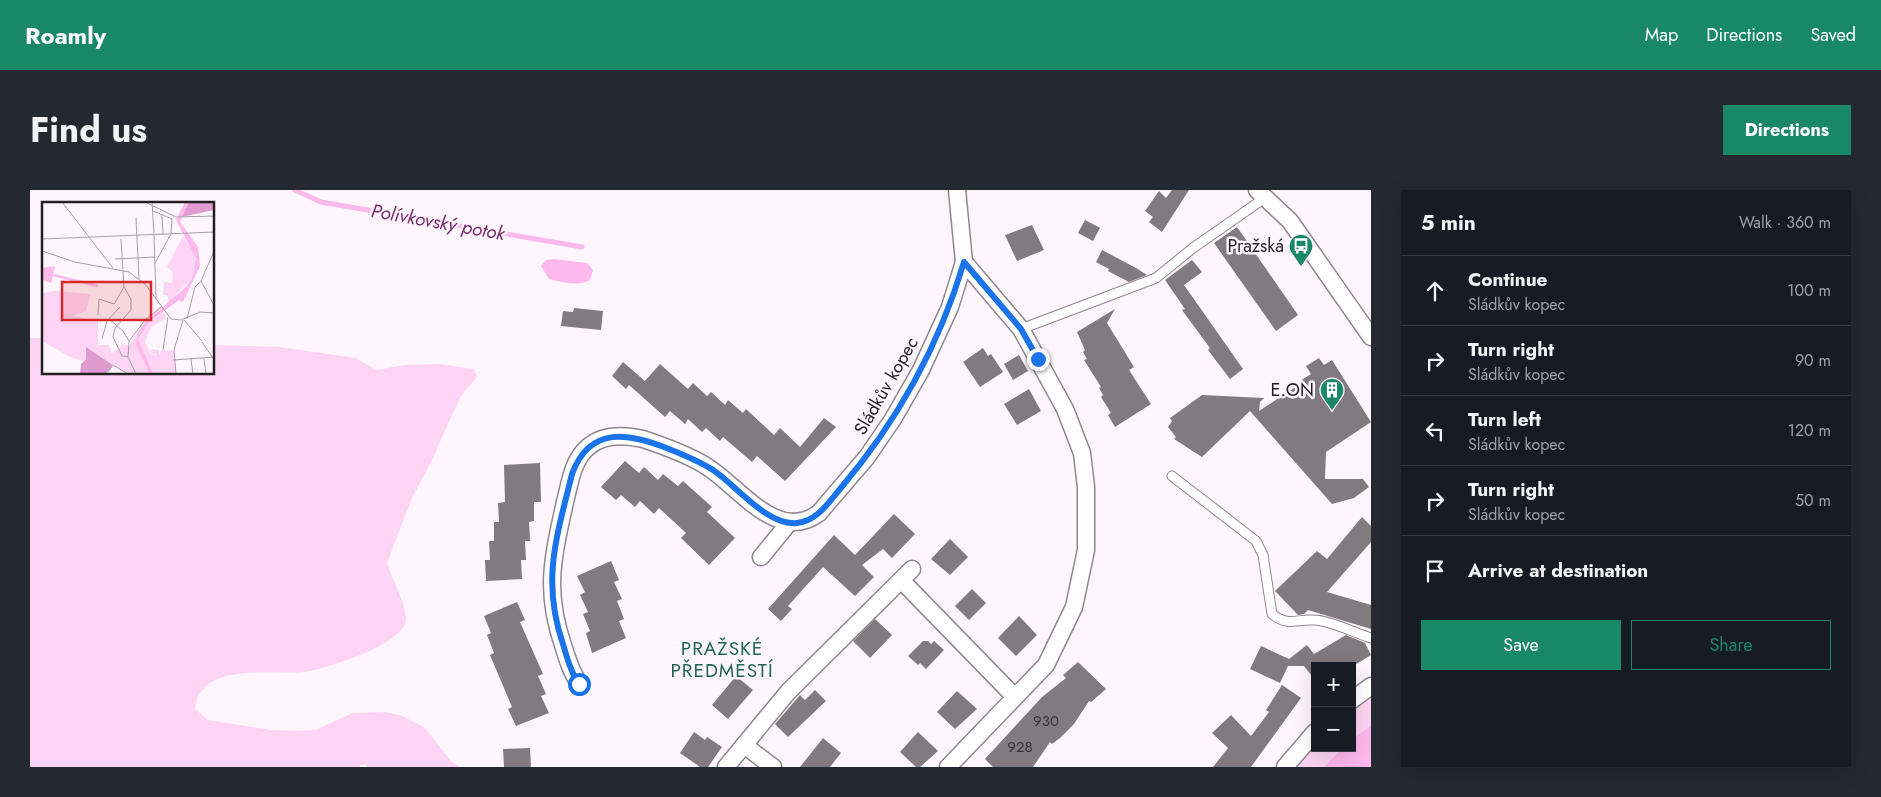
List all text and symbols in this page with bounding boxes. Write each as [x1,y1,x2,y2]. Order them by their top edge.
text: Roamly [25,18,106,53]
text: Map [1645,22,1678,48]
text: Directions [1706,22,1782,48]
text: Saved [1810,22,1856,48]
text: Find us [30,105,147,155]
button: Directions [1723,105,1851,155]
water label: Polívkovský potok [369,197,508,247]
inset map [42,202,215,375]
text: 5 min [1421,208,1476,238]
text: Walk · 360 m [1739,211,1831,234]
place label: Pražská [1227,233,1284,259]
bus stop icon: Pražská [1288,233,1314,267]
text: Continue [1468,266,1547,293]
icon: ahead [1421,277,1449,305]
text: 100 m [1787,279,1831,302]
text: Sládkův kopec [1468,293,1565,316]
street label: Sládkův kopec [847,332,925,440]
text: Turn right [1468,336,1554,363]
icon: right [1421,347,1449,375]
route end [1027,348,1050,371]
text: 90 m [1795,349,1831,372]
text: Sládkův kopec [1468,363,1565,386]
place label: E.ON [1271,377,1314,403]
building icon: E.ON [1319,377,1345,411]
text: Turn left [1468,406,1541,433]
icon: left [1421,417,1449,445]
text: 120 m [1788,419,1831,442]
text: Sládkův kopec [1468,433,1565,456]
text: Turn right [1468,476,1554,503]
icon: right [1421,487,1449,515]
text: 50 m [1795,489,1831,512]
text: Sládkův kopec [1468,503,1565,526]
icon: arrive [1421,557,1449,585]
text: Arrive at destination [1468,557,1648,584]
button: Save [1421,620,1621,670]
button: Share [1631,620,1831,670]
district label: PRAŽSKÉ PŘEDMĚSTÍ [670,635,774,684]
map controls [1311,662,1356,752]
button: + [1311,662,1356,707]
route start [568,673,591,696]
button: − [1311,707,1356,752]
house number: 930 [1033,710,1059,732]
house number: 928 [1007,736,1033,758]

